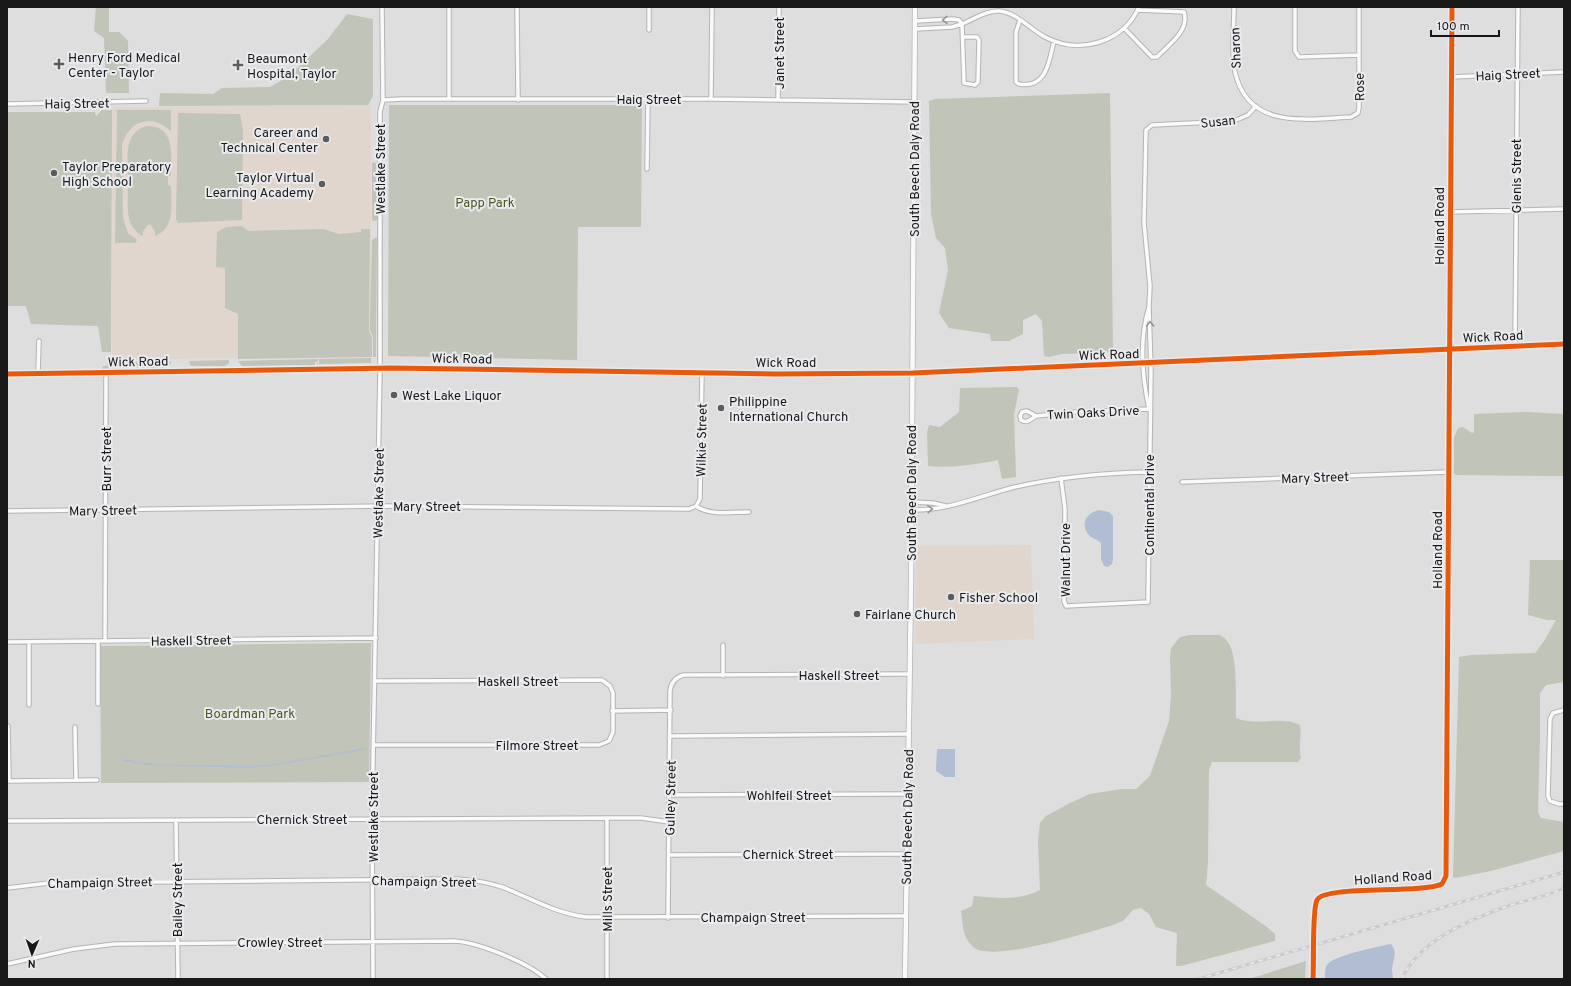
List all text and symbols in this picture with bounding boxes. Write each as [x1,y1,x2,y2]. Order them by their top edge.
scale bar [1431,12,1499,38]
one-way arrow [942,16,948,24]
street label: Janet Street [773,17,789,89]
text: 100 m [1437,19,1470,35]
street label: Sharon [1228,27,1246,69]
place label: Henry Ford Medical Center - Taylor [68,51,180,82]
place label: Beaumont Hospital, Taylor [247,52,337,83]
marker: Henry Ford Medical Center - Taylor [53,58,65,70]
marker: Beaumont Hospital, Taylor [232,59,244,71]
street label: Haig Street [1475,66,1541,86]
street label: Rose [1353,73,1369,101]
street label: Haig Street [616,93,682,109]
street label: Haig Street [44,96,110,114]
street label: South Beech Daly Road [908,101,924,237]
street label: Susan [1200,113,1237,133]
street label: Westlake Street [374,124,390,214]
place label: Career and Technical Center [220,126,318,157]
marker: Career and Technical Center [321,134,331,144]
street label: Glenis Street [1510,138,1526,214]
place label: Taylor Preparatory High School [62,160,171,191]
marker: Taylor Preparatory High School [49,168,59,178]
place label: Taylor Virtual Learning Academy [205,171,314,202]
marker: Taylor Virtual Learning Academy [317,179,327,189]
street label: Holland Road [1433,187,1449,265]
park label: Papp Park [455,196,515,212]
one-way arrow [1146,321,1154,327]
street label: Wick Road [1462,328,1524,348]
street label: Wick Road [1078,347,1140,365]
street label: Wick Road [431,351,492,369]
street label: Wick Road [108,354,169,372]
street label: Wick Road [756,356,816,372]
place label: West Lake Liquor [402,389,502,405]
marker: West Lake Liquor [389,390,399,400]
place label: Philippine International Church [729,395,848,426]
street label: Wilkie Street [694,403,712,477]
marker: Philippine International Church [716,403,726,413]
street label: Twin Oaks Drive [1046,404,1140,424]
street label: South Beech Daly Road [905,425,921,561]
street label: Burr Street [100,427,116,491]
street label: Westlake Street [371,447,389,539]
street label: Continental Drive [1143,454,1159,556]
street label: Mary Street [1281,470,1349,488]
street label: Mary Street [393,500,461,516]
street label: Mary Street [69,503,137,521]
one-way arrow [927,505,933,514]
street label: Holland Road [1431,511,1447,589]
street label: Walnut Drive [1059,523,1075,597]
place label: Fisher School [959,591,1038,607]
marker: Fisher School [946,592,956,602]
place label: Fairlane Church [865,608,956,624]
marker: Fairlane Church [852,609,862,619]
street label: Haskell Street [150,633,232,651]
street label: Haskell Street [799,669,879,685]
street label: Haskell Street [478,675,558,691]
park label: Boardman Park [205,707,295,723]
street label: Filmore Street [496,739,579,755]
street label: South Beech Daly Road [900,749,918,885]
street label: Gulley Street [663,760,681,836]
street label: Westlake Street [367,772,383,862]
street label: Wohlfeil Street [746,789,832,805]
street label: Chernick Street [257,813,348,829]
street label: Chernick Street [743,848,834,864]
street label: Bailey Street [171,863,187,937]
street label: Mills Street [601,866,617,932]
street label: Holland Road [1354,868,1433,890]
street label: Champaign Street [371,874,477,892]
street label: Champaign Street [47,875,153,893]
street label: Champaign Street [700,911,806,927]
north arrow [12,934,52,974]
street label: Crowley Street [237,936,323,952]
text: N [27,956,36,970]

